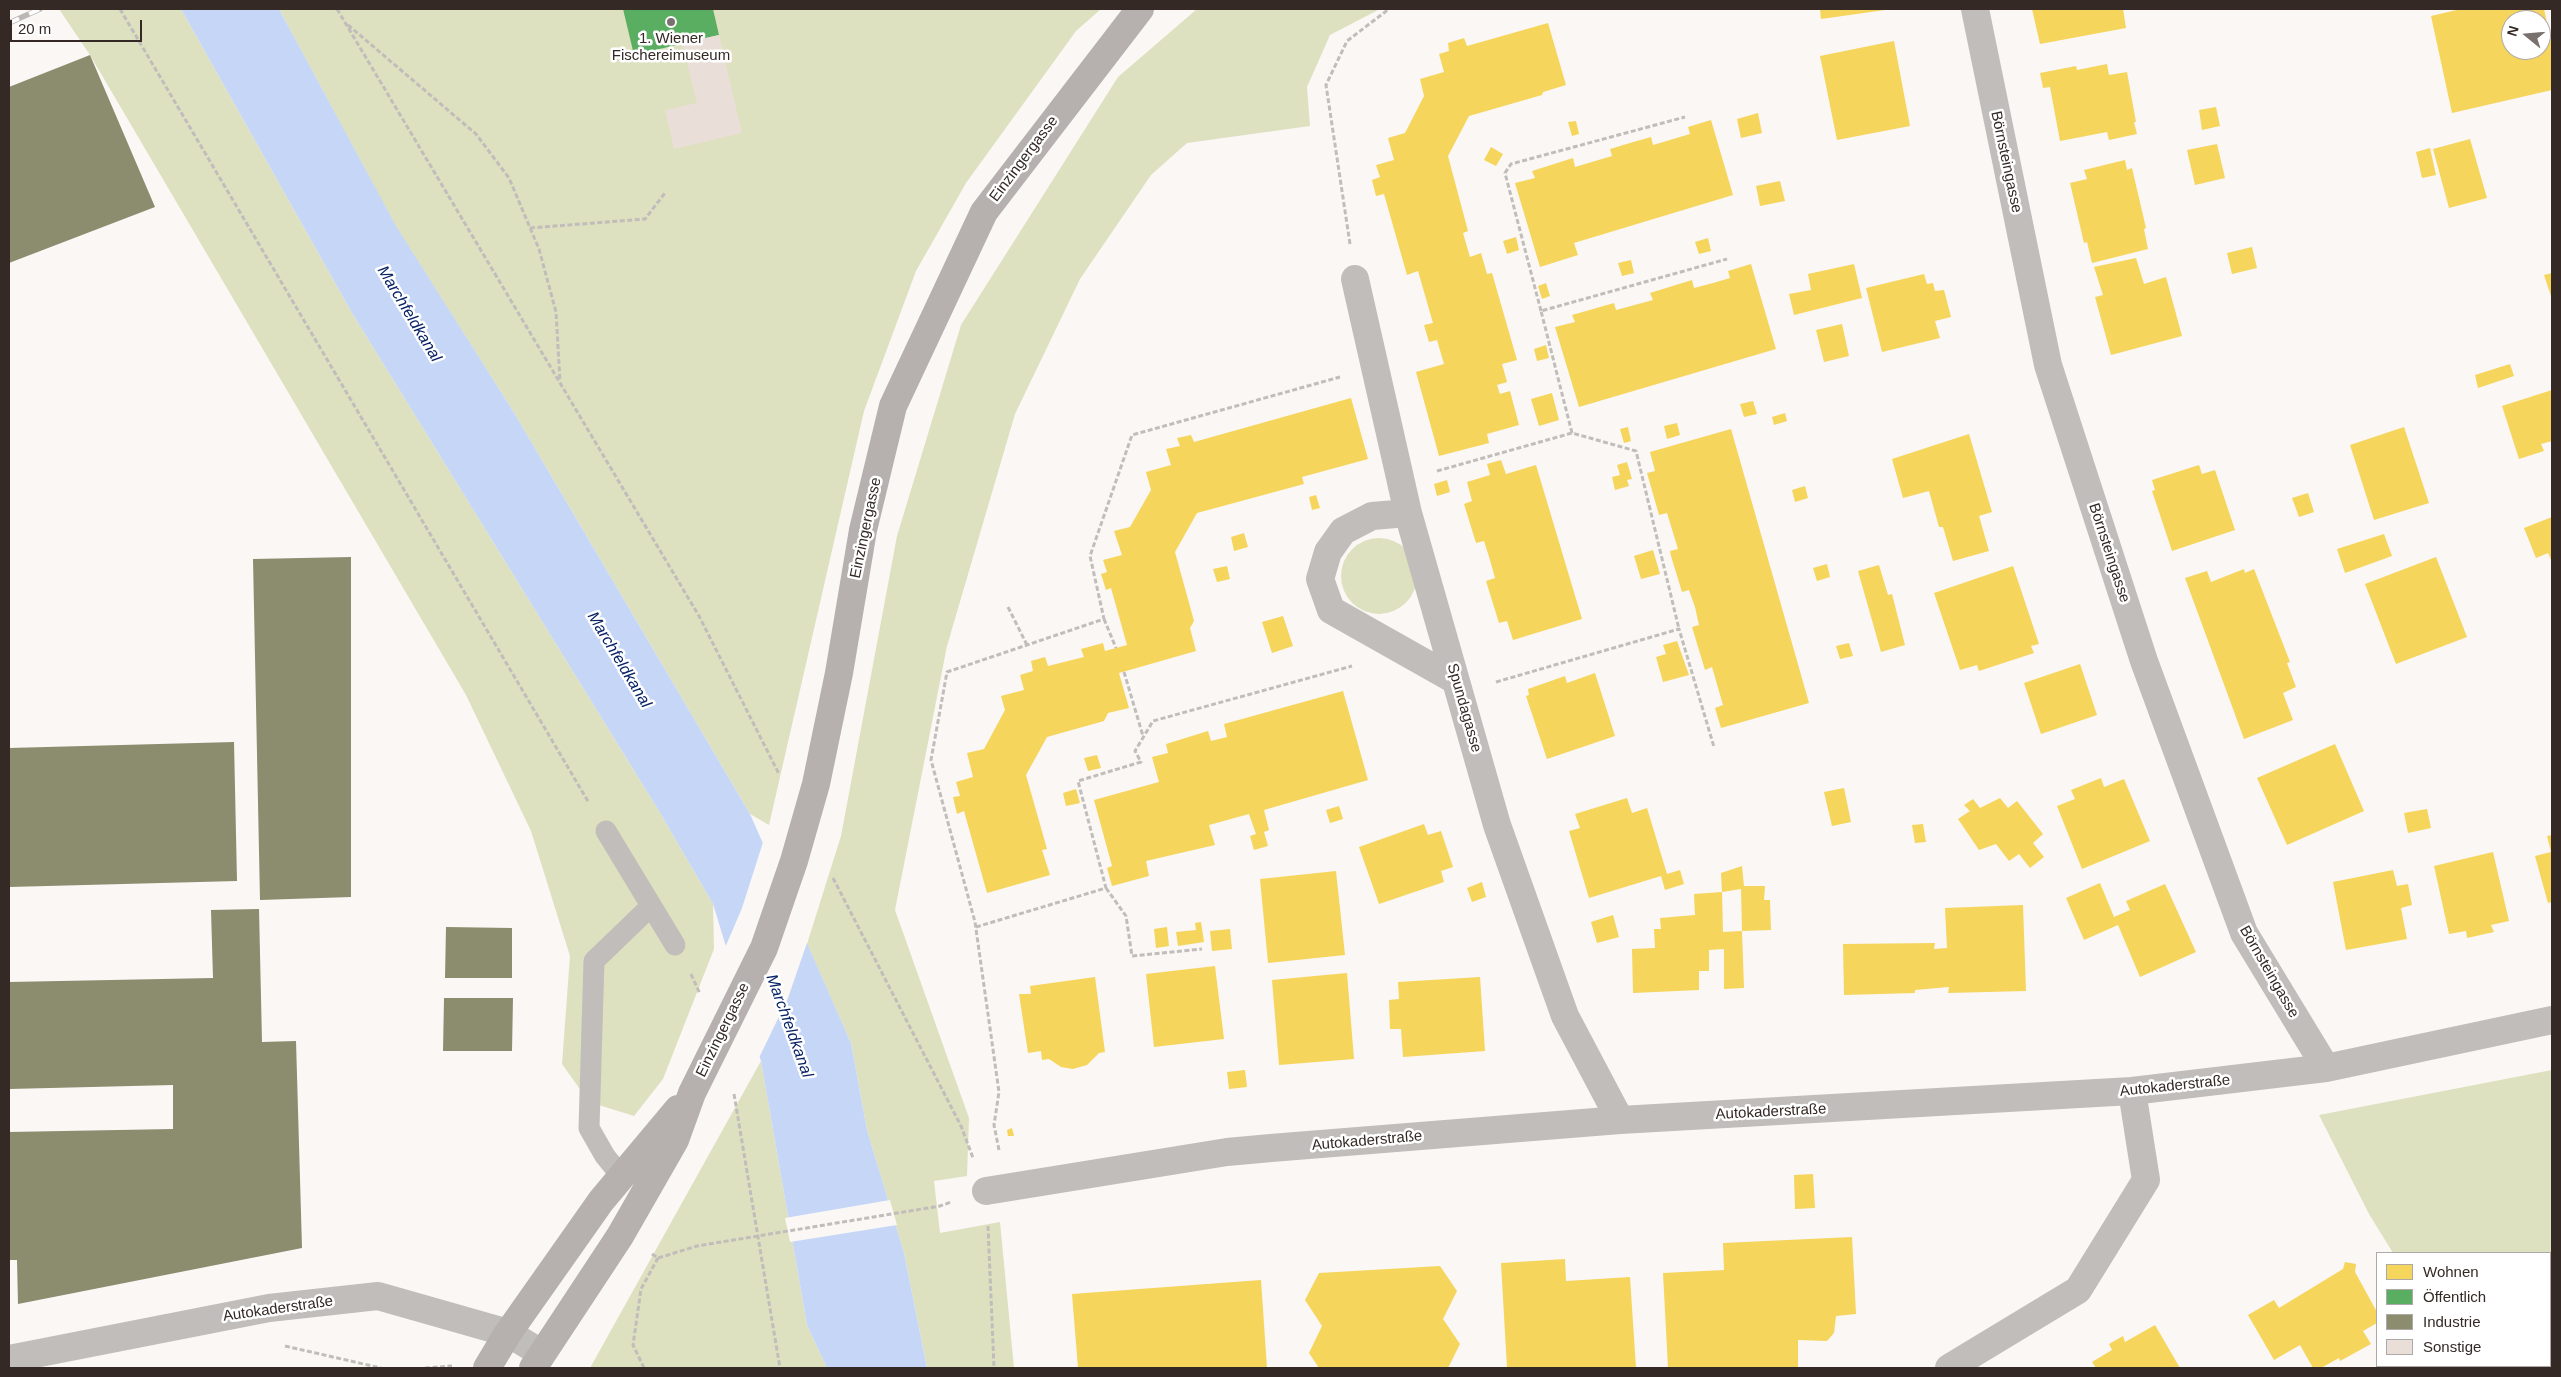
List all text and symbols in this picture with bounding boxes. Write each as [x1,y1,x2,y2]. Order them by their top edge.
scale bar [12,10,145,42]
north arrow [2501,10,2551,60]
marker: 1. Wiener Fischereimuseum [665,16,677,28]
text: 20 m [18,20,51,37]
text: N [2503,24,2522,38]
place label: 1. Wiener Fischereimuseum [612,30,730,65]
street label: Börnsteingasse [1986,110,2026,214]
street label: Einzingergasse [986,113,1062,205]
water label: Marchfeldkanal [373,263,445,365]
street label: Einzingergasse [847,476,885,580]
street label: Börnsteingasse [2084,501,2134,605]
water label: Marchfeldkanal [583,609,655,711]
street label: Spundagasse [1443,661,1485,755]
street label: Börnsteingasse [2235,923,2303,1021]
water label: Marchfeldkanal [761,972,817,1080]
street label: Einzingergasse [692,980,754,1080]
street label: Autokaderstraße [2119,1071,2231,1101]
street label: Autokaderstraße [1715,1100,1827,1124]
street label: Autokaderstraße [1311,1127,1423,1155]
legend [2376,1252,2551,1367]
text: Wohnen [2423,1263,2479,1280]
text: Öffentlich [2423,1288,2486,1305]
street label: Autokaderstraße [222,1292,334,1326]
text: Industrie [2423,1313,2481,1330]
text: Sonstige [2423,1338,2481,1355]

